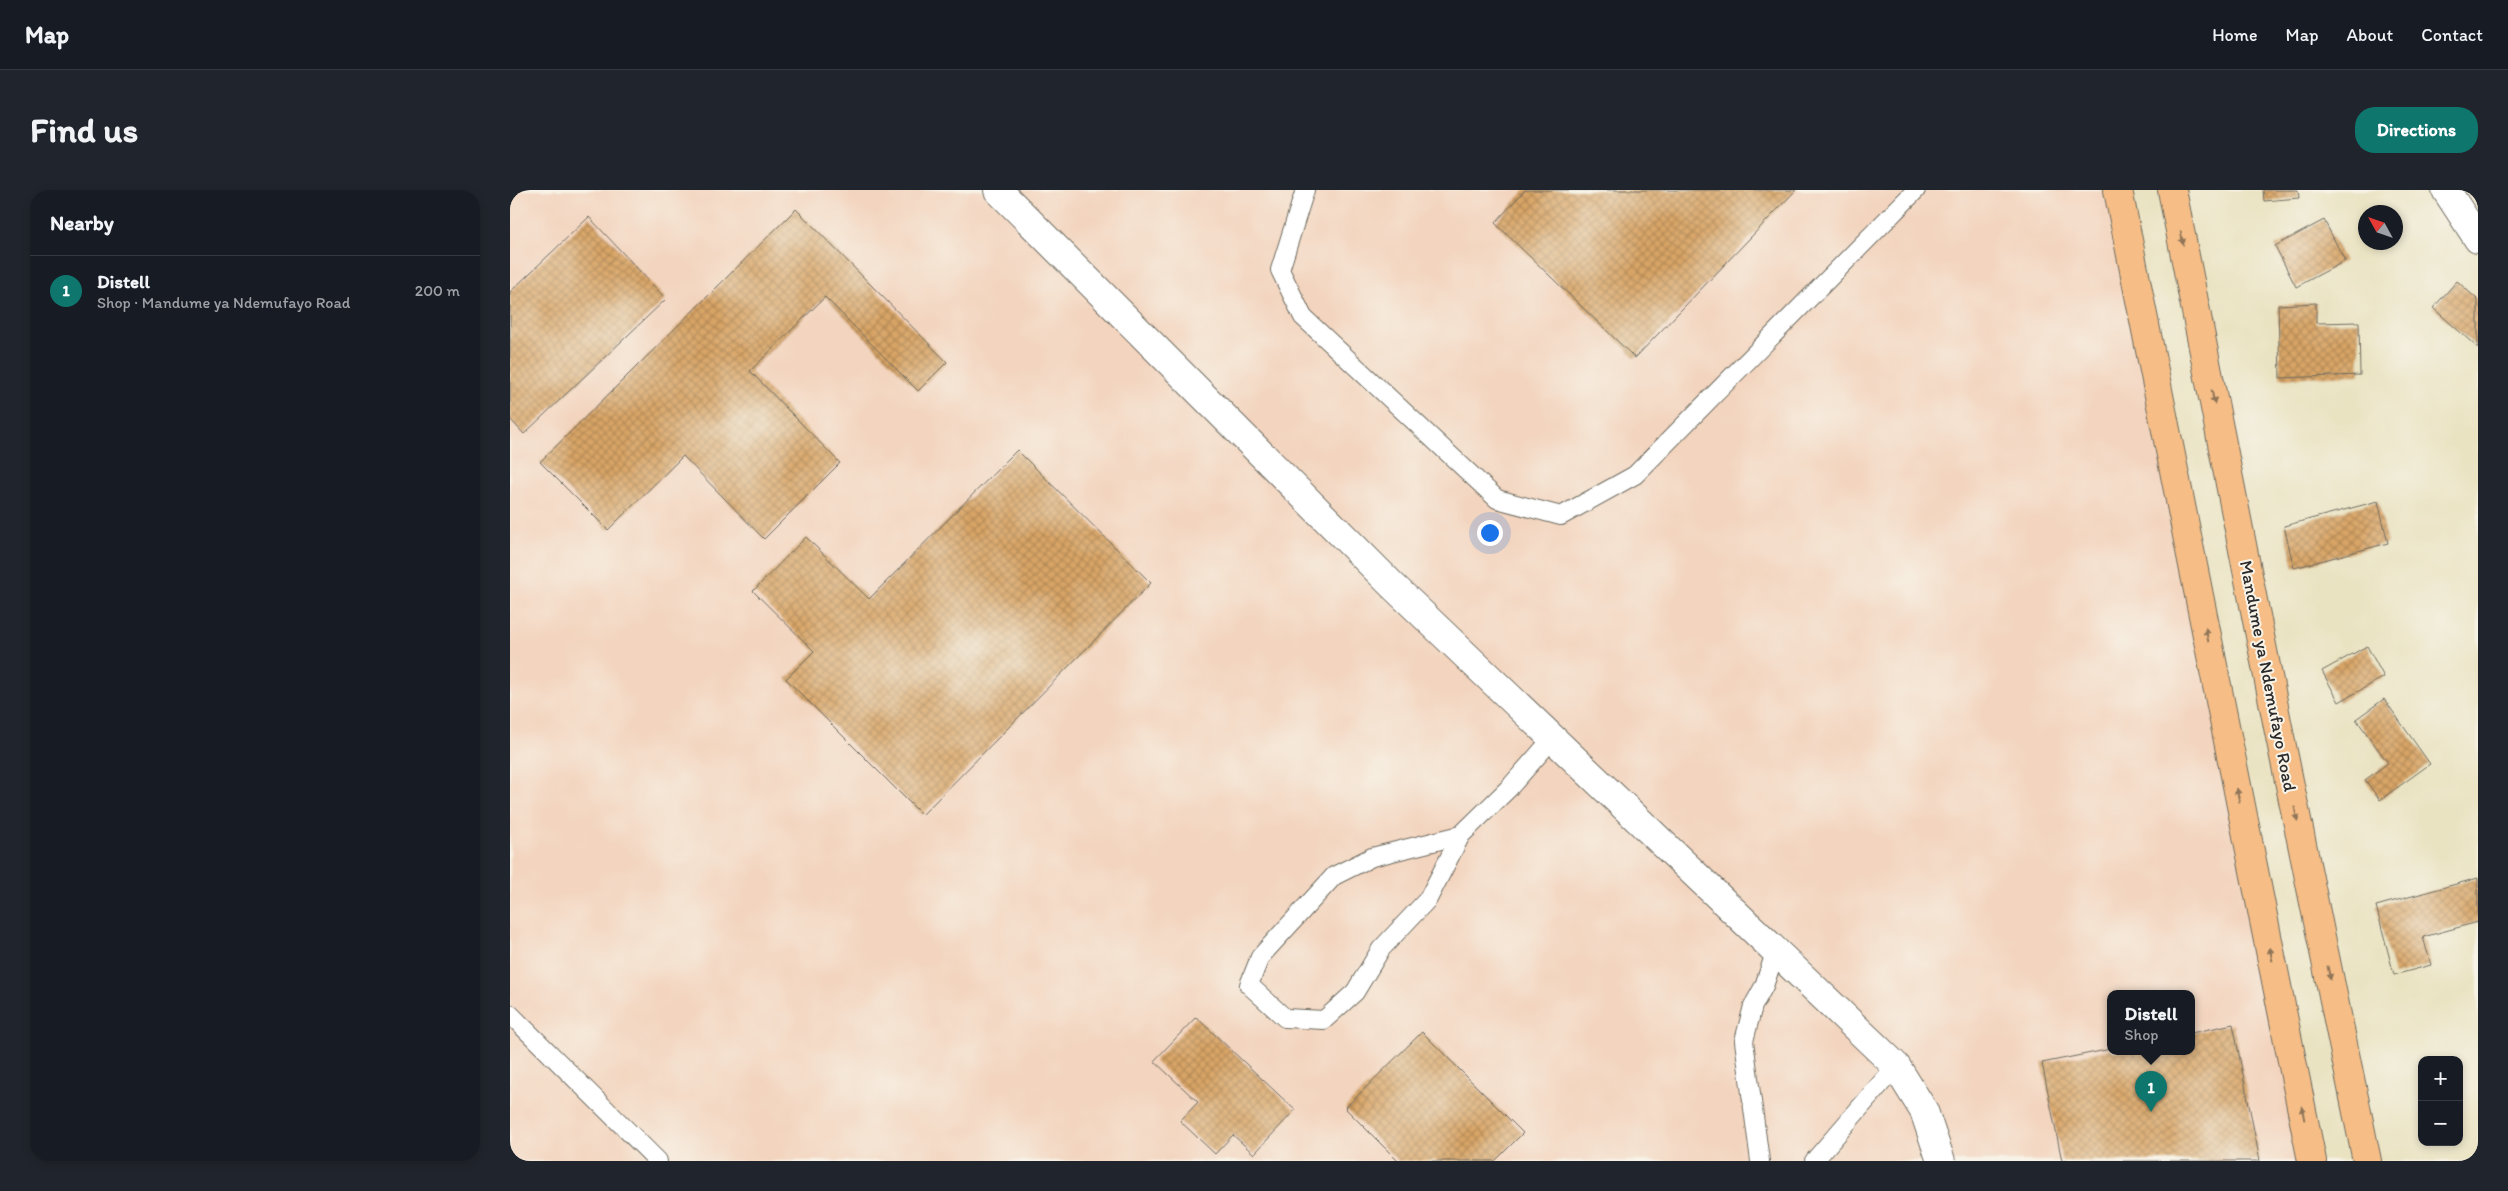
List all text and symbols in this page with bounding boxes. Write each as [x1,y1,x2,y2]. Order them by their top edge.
text: Map [25,20,69,49]
text: Home [2212,24,2258,46]
text: Map [2286,24,2319,46]
text: About [2347,24,2393,46]
text: Contact [2421,24,2483,46]
button: Directions [2355,107,2478,153]
text: Find us [30,109,138,151]
north arrow [2358,205,2403,250]
text: Nearby [50,210,114,235]
one-way arrow [2178,230,2186,246]
text: Distell [97,270,150,293]
text: 1 [62,281,70,300]
text: 200 m [415,281,460,300]
text: Shop · Mandume ya Ndemufayo Road [97,293,351,312]
one-way arrow [2209,390,2217,405]
your location [1477,520,1503,546]
street label: Mandume ya Ndemufayo Road [2235,559,2301,794]
one-way arrow [2202,627,2210,643]
one-way arrow [2234,786,2242,802]
one-way arrow [2292,807,2300,822]
one-way arrow [2266,945,2274,961]
one-way arrow [2325,966,2333,982]
popup [2107,990,2195,1055]
text: Distell [2125,1002,2177,1025]
text: Shop [2125,1025,2158,1044]
map controls [2418,1056,2463,1146]
button: + [2418,1056,2463,1101]
pin: 1 [2135,1071,2167,1112]
button: − [2418,1101,2463,1146]
one-way arrow [2298,1105,2306,1121]

